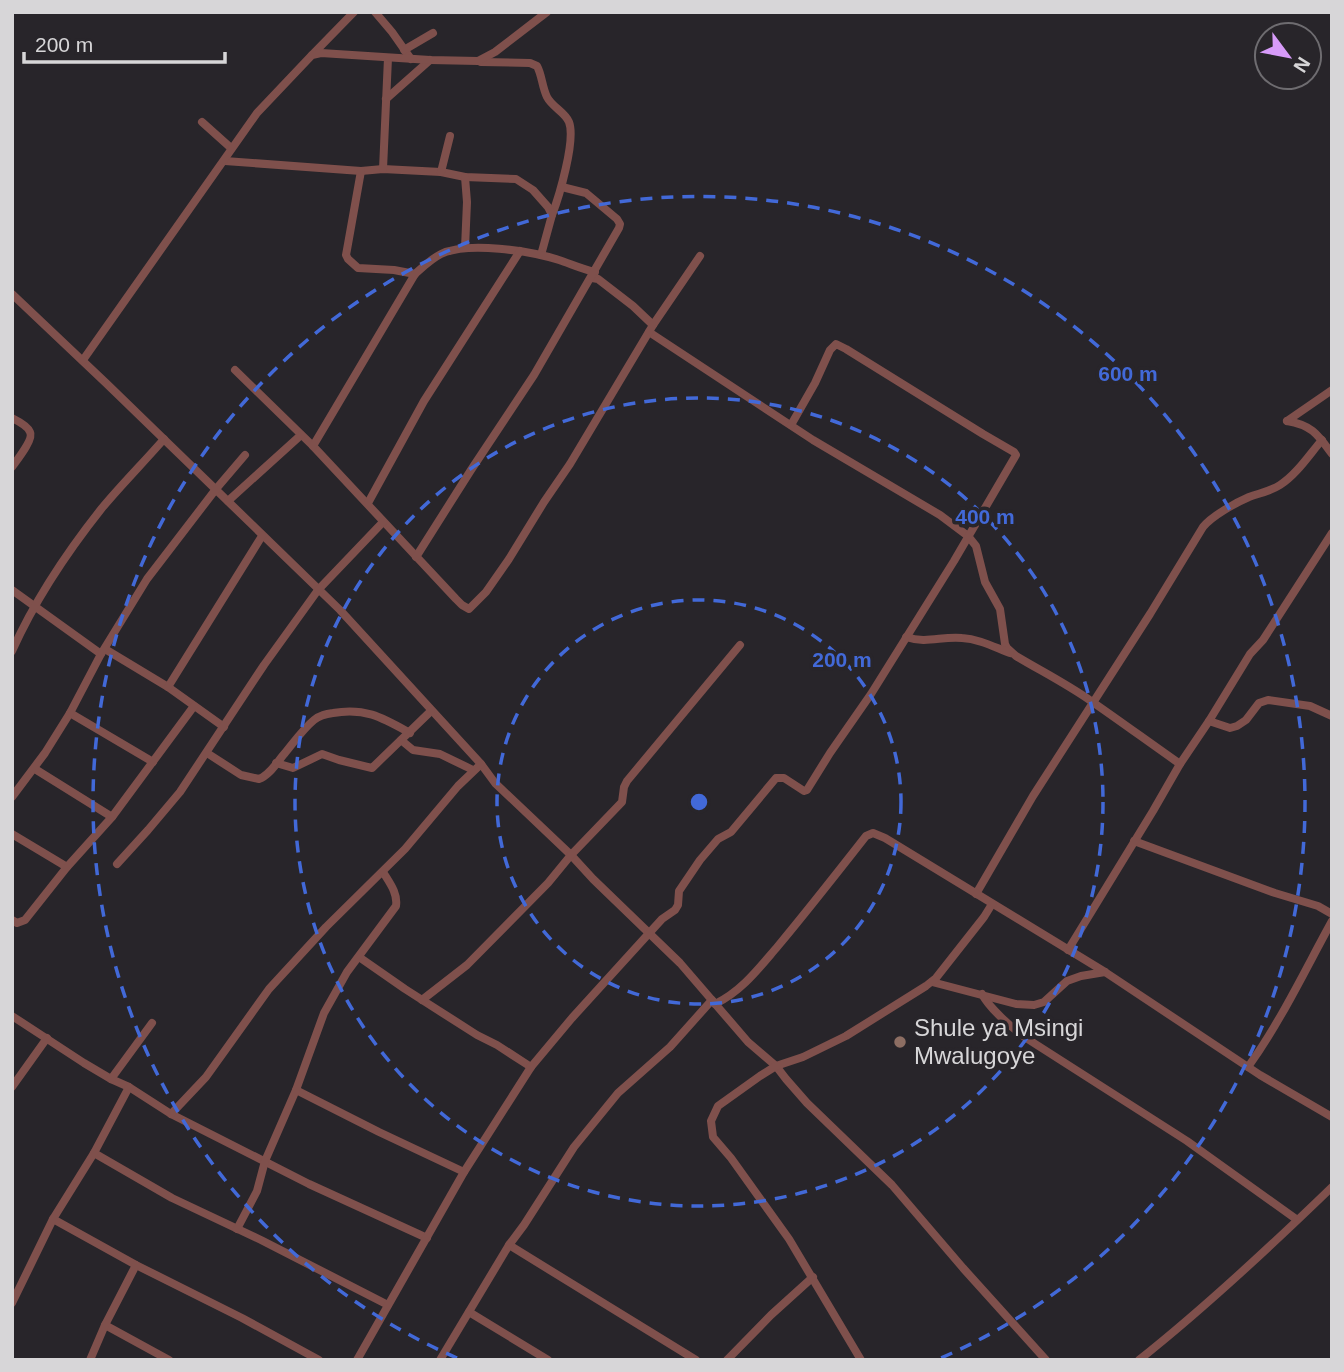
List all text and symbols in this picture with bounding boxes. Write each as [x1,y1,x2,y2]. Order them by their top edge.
scale bar [24,21,226,65]
north arrow [1253,21,1323,91]
text: 200 m [35,33,93,56]
text: N [1289,53,1315,76]
text: 600 m [1098,362,1158,385]
text: 400 m [955,505,1015,528]
text: 200 m [812,648,872,671]
centre of rings [687,790,711,814]
place label: Shule ya Msingi Mwalugoye [914,1014,1083,1069]
marker: Shule ya Msingi Mwalugoye [892,1034,908,1050]

